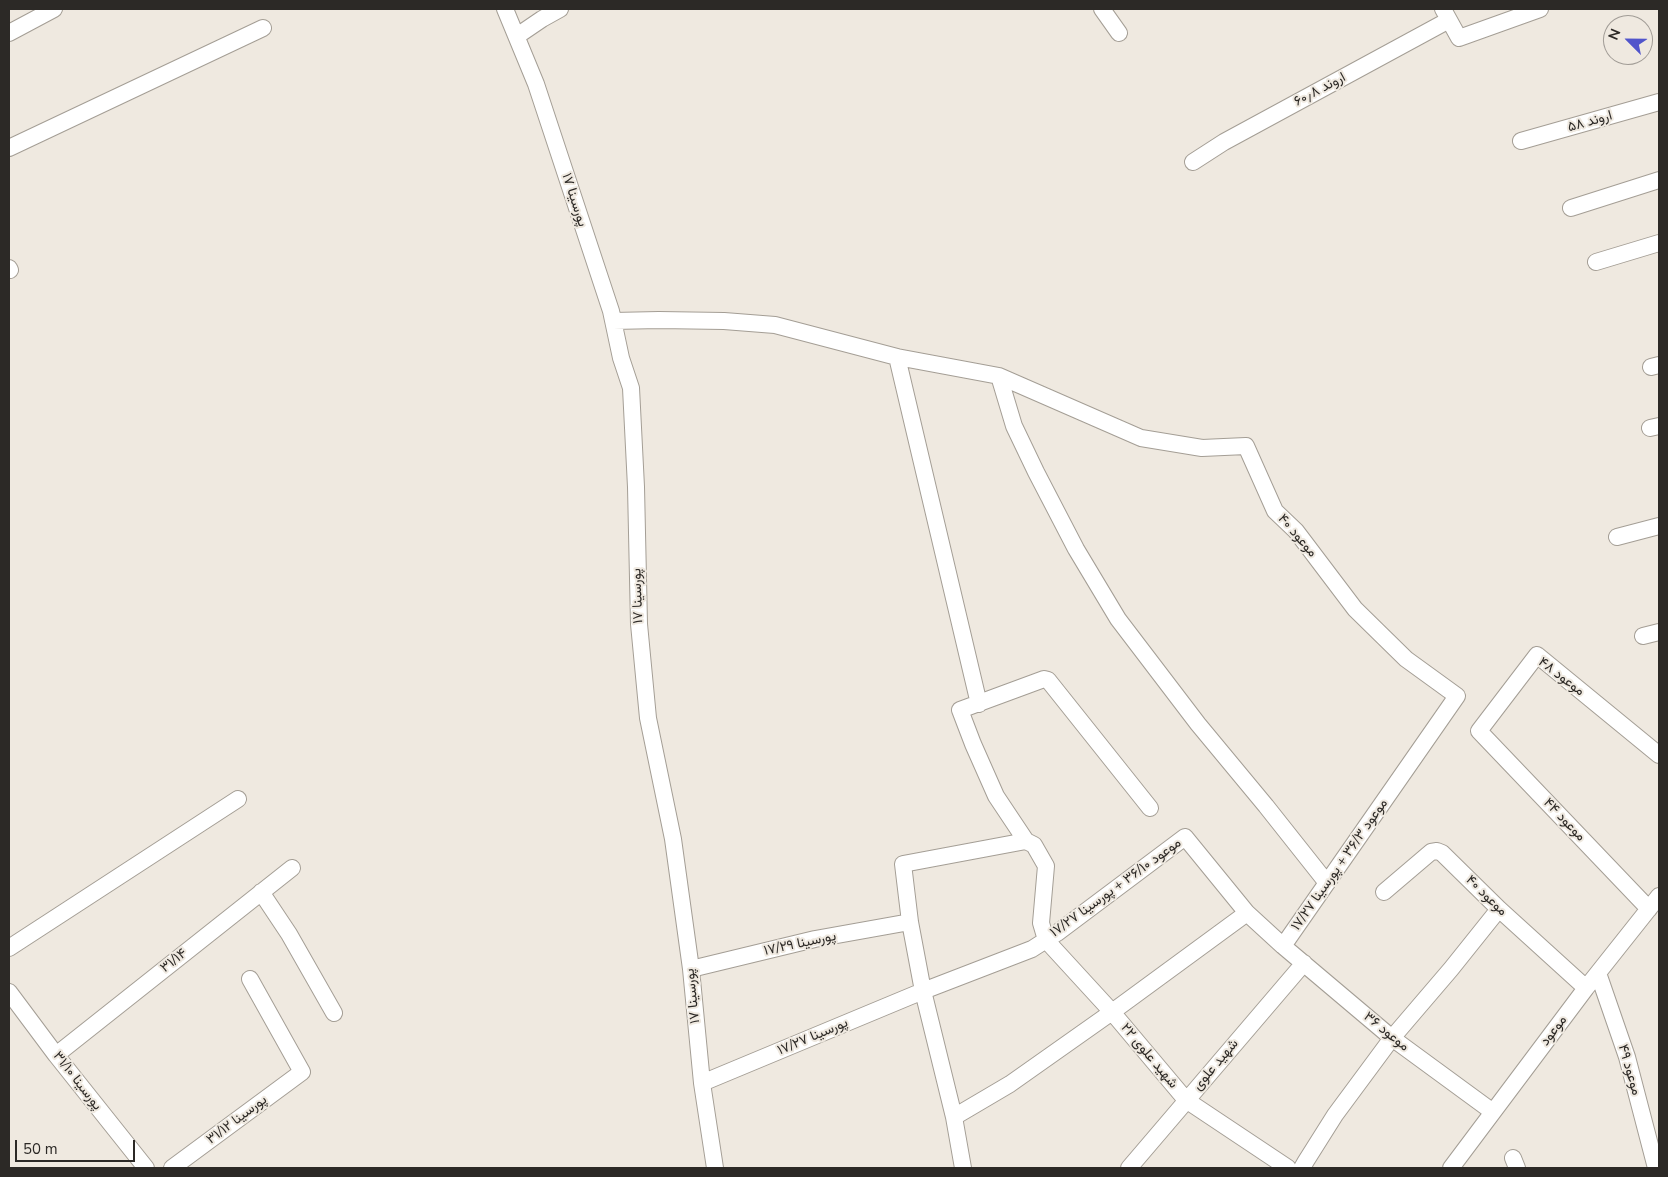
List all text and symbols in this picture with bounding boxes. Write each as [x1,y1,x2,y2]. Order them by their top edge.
north arrow [1603,15,1653,65]
text: N [1604,26,1625,43]
street label: اروند ۶۰٫۸ [1291,69,1349,111]
street label: اروند ۵۸ [1566,108,1614,136]
street label: پورسینا ۱۷ [557,171,591,229]
street label: موعود ۴۰ [1274,511,1320,561]
street label: پورسینا ۱۷ [629,568,647,624]
street label: موعود ۴۸ [1534,654,1588,700]
street label: موعود ۴۴ [1539,795,1589,845]
street label: موعود ۳۶/۳ + پورسینا ۱۷/۲۷ [1288,796,1392,934]
street label: موعود ۳۶/۱۰ + پورسینا ۱۷/۲۷ [1047,835,1185,941]
street label: موعود ۴۰ [1462,872,1510,920]
street label: پورسینا ۱۷/۲۹ [762,928,838,960]
street label: ۳۱/۱۴ [157,945,191,977]
street label: پورسینا ۱۷ [682,968,704,1024]
street label: موعود ۳۶ [1360,1009,1412,1055]
street label: موعود [1537,1012,1571,1050]
street label: پورسینا ۱۷/۲۷ [775,1015,851,1059]
street label: شهید علوی ۲۲ [1117,1020,1181,1092]
street label: شهید علوی [1190,1036,1242,1094]
street label: موعود ۴۹ [1614,1043,1644,1097]
street label: پورسینا ۳۱/۱۰ [49,1048,105,1114]
street label: پورسینا ۳۱/۱۲ [203,1092,271,1148]
scale bar [18,1130,138,1162]
text: 50 m [23,1139,58,1159]

